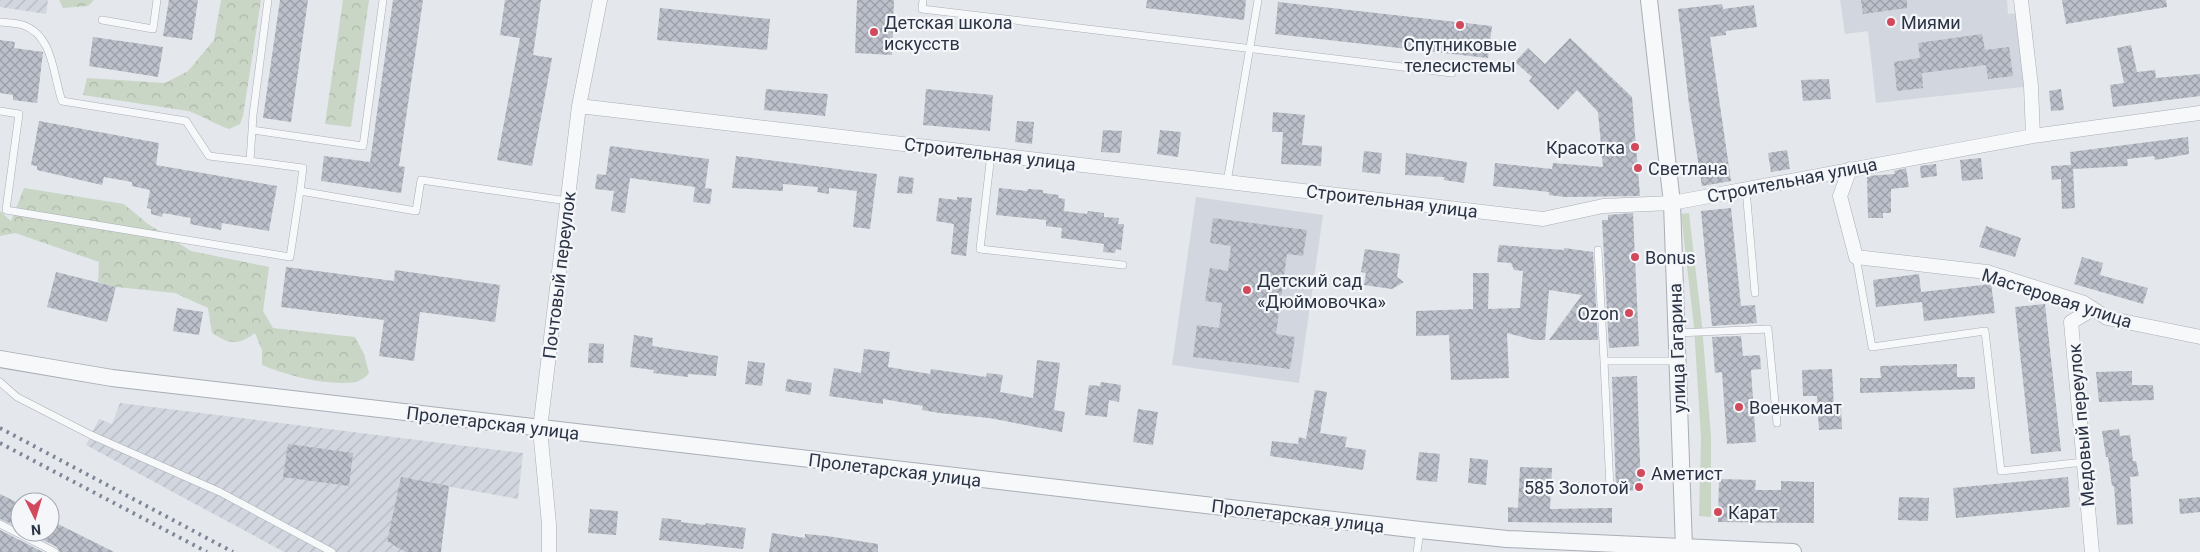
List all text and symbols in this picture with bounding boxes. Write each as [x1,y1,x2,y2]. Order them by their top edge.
place label: Детская школа искусств [884,12,1013,54]
place label: Миями [1901,12,1961,33]
marker: Миями [1885,16,1897,28]
marker: Спутниковые телесистемы [1454,19,1466,31]
marker: Детская школа искусств [868,26,880,38]
place label: Спутниковые телесистемы [1403,34,1517,76]
street label: Строительная улица [903,133,1077,175]
place label: Красотка [1546,137,1625,158]
marker: Красотка [1629,141,1641,153]
street label: Строительная улица [1705,153,1879,207]
place label: Светлана [1648,158,1728,179]
marker: Светлана [1632,162,1644,174]
street label: Строительная улица [1305,180,1479,222]
street label: Почтовый переулок [538,190,580,360]
place label: Bonus [1645,247,1696,268]
marker: Bonus [1629,251,1641,263]
street label: Мастеровая улица [1979,264,2135,332]
place label: Детский сад «Дюймовочка» [1257,270,1386,312]
street label: улица Гагарина [1664,283,1690,413]
marker: Детский сад «Дюймовочка» [1241,284,1253,296]
place label: Ozon [1578,303,1619,324]
marker: Ozon [1623,307,1635,319]
street label: Медовый переулок [2063,342,2099,507]
place label: Военкомат [1749,397,1842,418]
marker: Военкомат [1733,401,1745,413]
street label: Пролетарская улица [405,402,581,444]
street label: Пролетарская улица [807,449,983,491]
place label: Аметист [1651,463,1723,484]
marker: Аметист [1635,467,1647,479]
place label: 585 Золотой [1524,477,1629,498]
marker: 585 Золотой [1633,481,1645,493]
north arrow [10,492,60,542]
street label: Пролетарская улица [1210,495,1386,537]
place label: Карат [1728,502,1778,523]
marker: Карат [1712,506,1724,518]
text: N [31,522,42,538]

